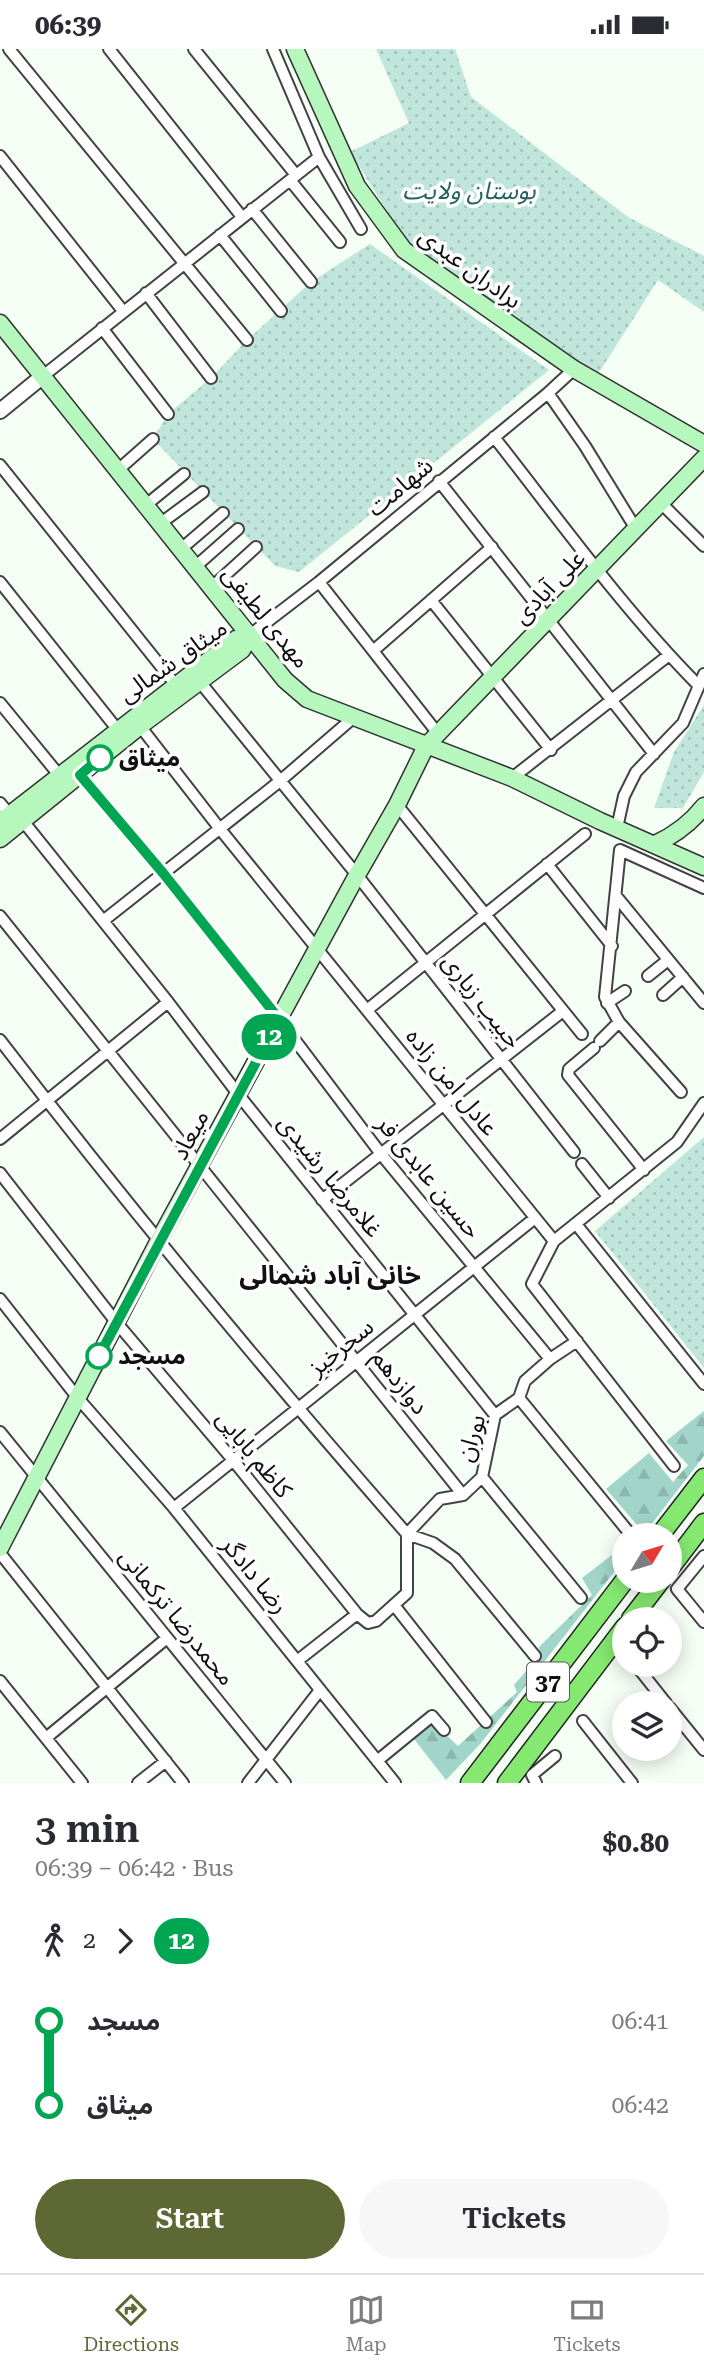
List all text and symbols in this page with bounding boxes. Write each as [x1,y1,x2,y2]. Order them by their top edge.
text: 06:39 [35,10,101,40]
park label: بوستان ولایت [402,177,536,205]
street label: برادران عبدی [413,221,527,315]
street label: شهامت [362,452,438,522]
street label: علی آبادی [507,544,591,630]
street label: مهدی لطیفی [216,560,316,674]
street label: میثاق شمالی [113,613,233,709]
place label: میثاق [119,744,180,772]
marker: میثاق [87,745,113,771]
street label: حبیب زیاری [436,948,528,1054]
line badge: 12 [238,1014,300,1060]
text: 12 [256,1023,282,1051]
street label: عادل امن زاده [400,1023,504,1141]
street label: میعاد [165,1105,215,1165]
street label: غلامرضا رشیدی [272,1109,388,1243]
street label: حسین عابدی‌ فر [370,1109,487,1244]
district label: خانی آباد شمالی [239,1260,421,1290]
street label: سحرخیز [302,1312,379,1382]
place label: مسجد [118,1342,186,1370]
marker: مسجد [86,1343,112,1369]
street label: دوازدهم [364,1344,434,1422]
street label: کاظم بابایی [208,1405,298,1506]
street label: بوران [451,1411,491,1465]
north arrow [612,1523,682,1593]
map controls [612,1523,682,1761]
street label: رضا دادگر [215,1530,294,1619]
street label: محمدرضا ترکمانی [113,1543,241,1691]
button: locate [612,1607,682,1677]
road number: 37 [527,1663,569,1701]
button: layers [612,1691,682,1761]
text: 3 min [35,1807,140,1851]
text: $0.80 [603,1828,669,1858]
text: 06:39 – 06:42 · Bus [35,1855,233,1882]
icon: walk [35,1922,73,1960]
icon: forward [106,1922,144,1960]
text: 2 [83,1927,96,1954]
text: 12 [168,1927,195,1955]
text: مسجد [87,2006,160,2036]
text: 06:41 [612,2008,669,2035]
text: میثاق [87,2090,153,2120]
text: 06:42 [612,2092,669,2119]
button: Start [35,2179,345,2259]
button: Tickets [359,2179,669,2259]
tab: Directions [83,2291,179,2356]
tab: Map [346,2291,386,2356]
tab: Tickets [553,2291,621,2356]

